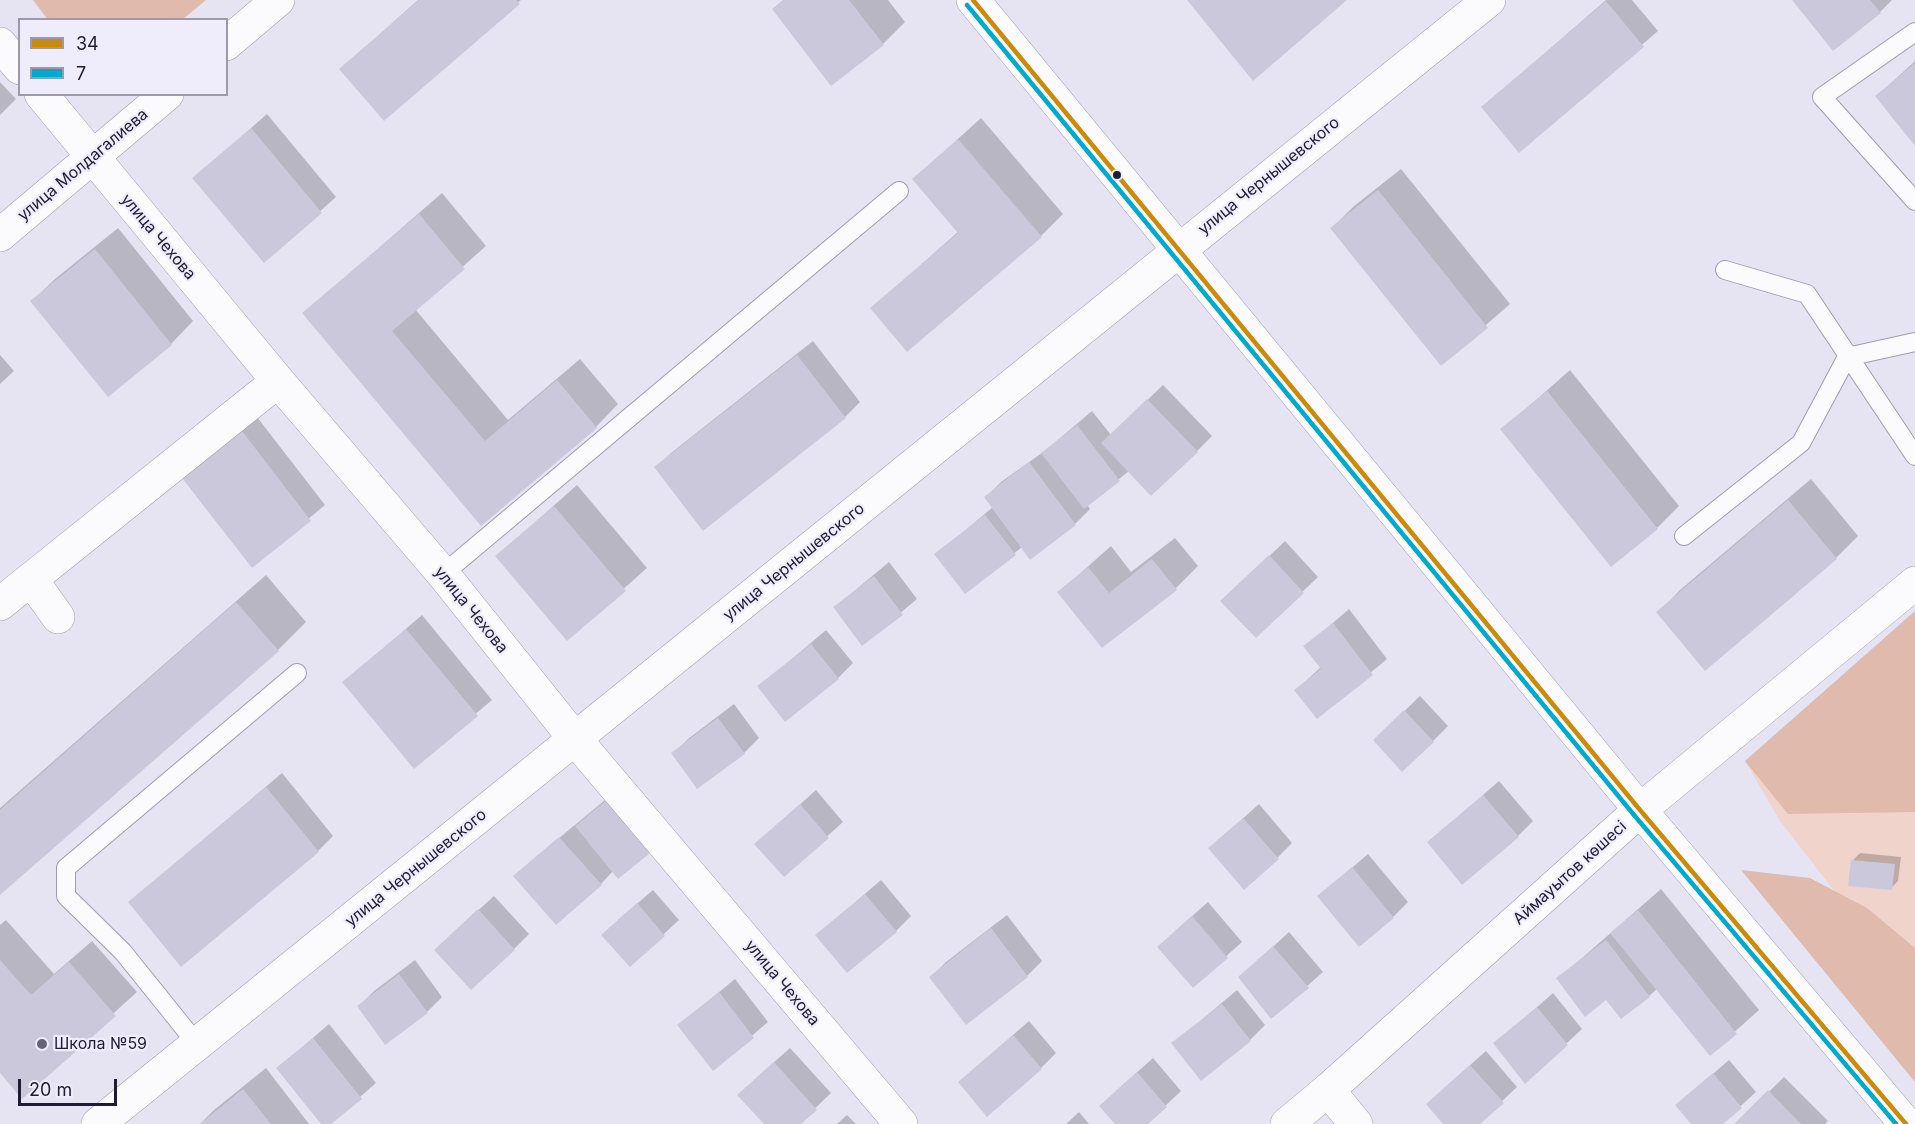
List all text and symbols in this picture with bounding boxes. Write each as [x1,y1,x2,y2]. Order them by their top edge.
legend [18,18,228,96]
text: 34 [76,33,99,54]
text: 7 [76,63,86,84]
street label: улица Молдагалиева [14,105,152,225]
street label: улица Чернышевского [1194,113,1344,239]
unlabelled marker [1111,169,1123,181]
street label: улица Чехова [117,190,199,284]
street label: улица Чернышевского [719,499,869,625]
street label: улица Чехова [430,563,512,657]
street label: улица Чернышевского [341,805,491,931]
street label: Аймауытов көшесі [1509,817,1631,929]
street label: улица Чехова [741,936,823,1030]
place label: Школа №59 [54,1034,147,1054]
marker: Школа №59 [35,1037,49,1051]
scale bar [21,1067,120,1105]
text: 20 m [29,1079,72,1100]

